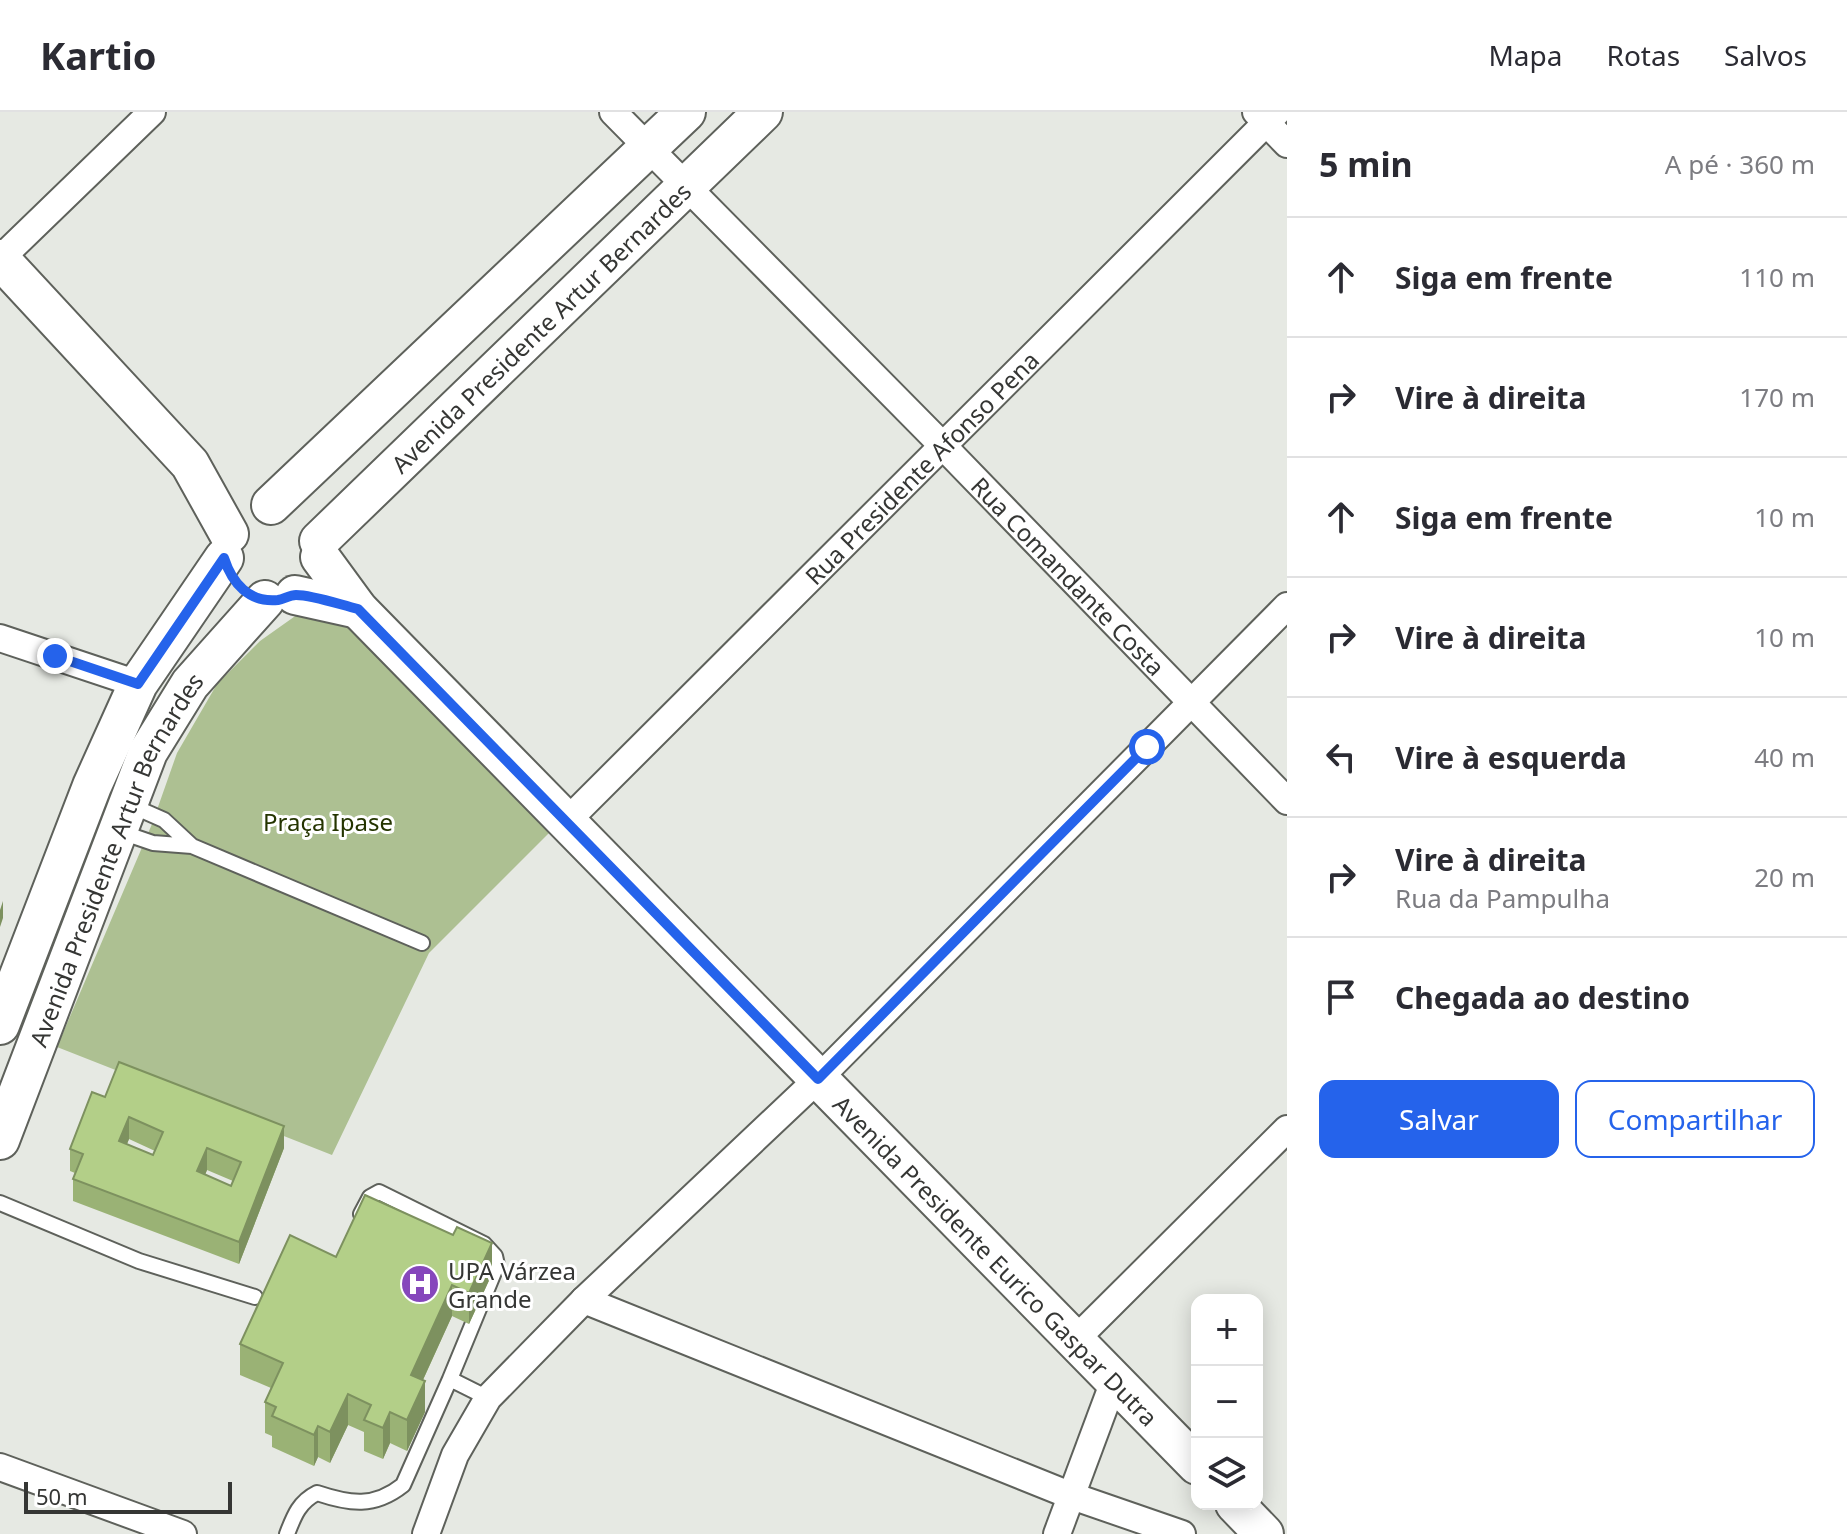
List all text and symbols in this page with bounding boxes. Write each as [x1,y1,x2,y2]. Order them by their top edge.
text: Kartio [40,29,157,81]
text: Mapa [1488,36,1563,74]
text: Rotas [1607,36,1680,74]
text: Salvos [1724,36,1807,74]
text: 5 min [1319,141,1413,187]
text: A pé · 360 m [1665,146,1815,182]
street label: Avenida Presidente Artur Bernardes [383,174,698,480]
icon: ahead [1319,255,1363,299]
text: Siga em frente [1395,257,1613,298]
text: 110 m [1739,259,1815,295]
street label: Rua Presidente Afonso Pena [797,343,1045,591]
icon: right [1319,375,1363,419]
text: Vire à direita [1395,377,1586,418]
text: 170 m [1739,379,1815,415]
street label: Rua Comandante Costa [965,469,1173,682]
icon: ahead [1319,495,1363,539]
text: Siga em frente [1395,497,1613,538]
text: 10 m [1754,499,1815,535]
icon: right [1319,615,1363,659]
text: Vire à direita [1395,617,1586,658]
text: 10 m [1754,619,1815,655]
route end [37,638,73,674]
street label: Avenida Presidente Artur Bernardes [21,665,210,1051]
route start [1129,729,1165,765]
icon: left [1319,735,1363,779]
text: Vire à esquerda [1395,737,1627,778]
text: 40 m [1754,739,1815,775]
park label: Praça Ipase [263,805,393,838]
text: Vire à direita [1395,839,1586,880]
icon: right [1319,855,1363,899]
text: 20 m [1754,859,1815,895]
text: Rua da Pampulha [1395,880,1610,916]
icon: arrive [1319,975,1363,1019]
text: Chegada ao destino [1395,977,1690,1018]
button: Salvar [1319,1080,1559,1158]
button: Compartilhar [1575,1080,1815,1158]
street label: Avenida Presidente Eurico Gaspar Dutra [826,1087,1166,1433]
place label: UPA Várzea Grande [448,1254,576,1315]
hospital icon: UPA Várzea Grande [399,1263,441,1305]
map controls [1191,1294,1263,1510]
button: + [1191,1294,1263,1366]
button: − [1191,1366,1263,1438]
button: layers [1191,1438,1263,1510]
scale bar [24,1478,232,1514]
text: 50 m [36,1481,87,1511]

